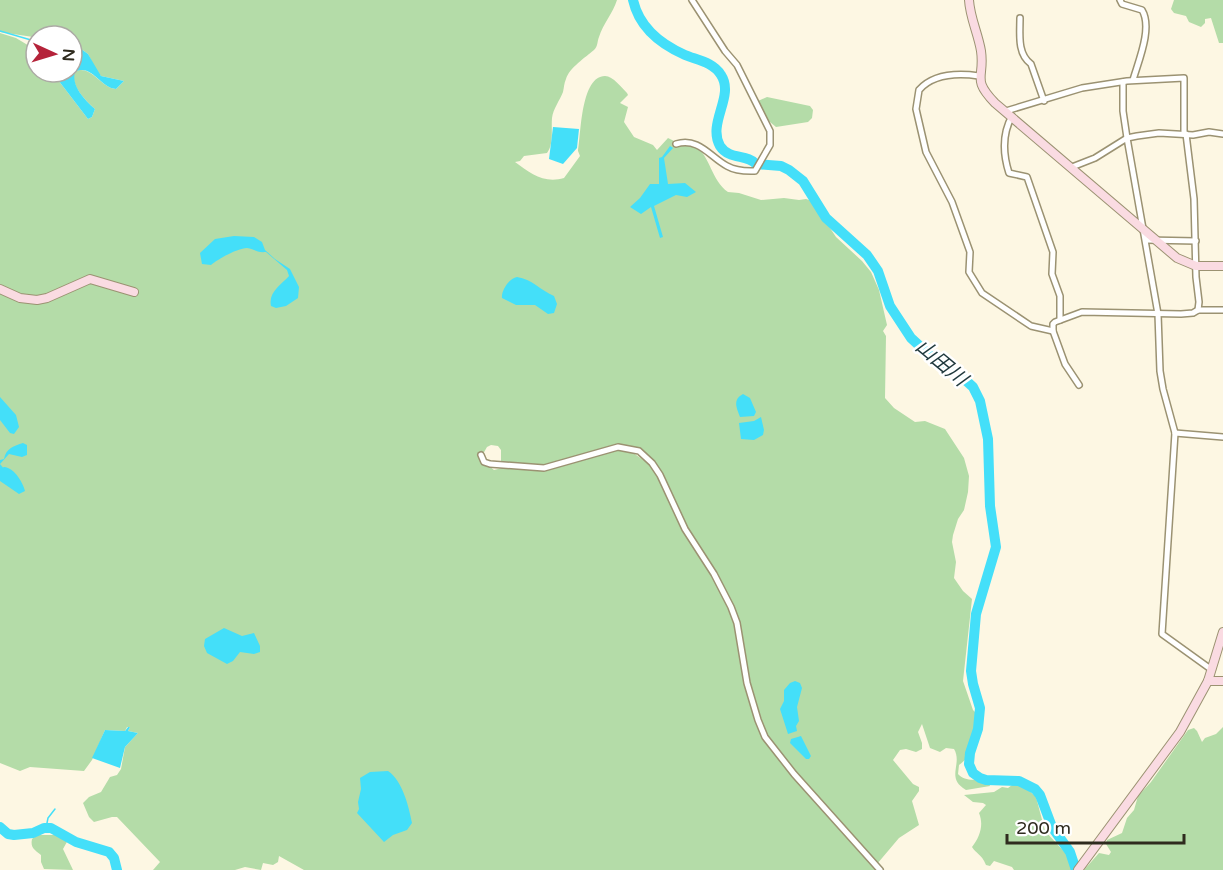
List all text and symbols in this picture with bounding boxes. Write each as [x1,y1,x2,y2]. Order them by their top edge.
north arrow [24,24,84,84]
text: N [58,48,78,62]
water label: 山田川 [910,335,973,393]
scale bar [1007,807,1184,845]
text: 200 m [1016,817,1071,839]

